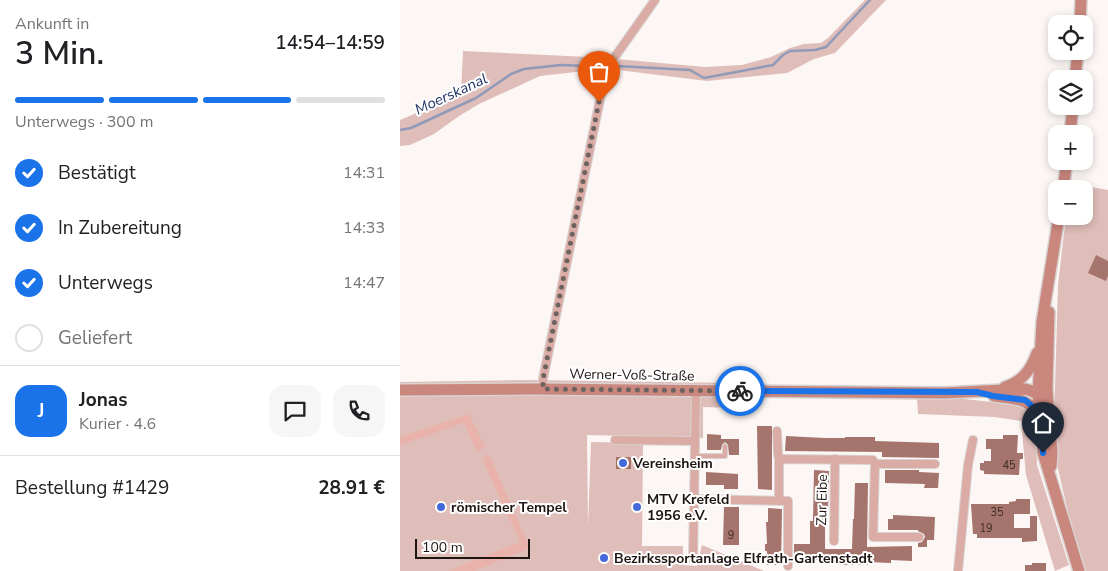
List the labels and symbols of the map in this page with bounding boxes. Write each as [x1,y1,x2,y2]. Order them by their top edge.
pin [578,51,620,102]
water label: Moerskanal [411,68,491,120]
street label: Werner-Voß-Straße [569,364,695,386]
courier [715,366,765,416]
pin [1022,402,1064,453]
place label: Vereinsheim [632,454,713,473]
marker: Vereinsheim [617,457,629,469]
house number: 45 [1002,458,1016,473]
street label: Zur Eibe [812,474,832,526]
place label: MTV Krefeld 1956 e.V. [647,490,729,525]
place label: römischer Tempel [451,498,567,517]
marker: römischer Tempel [435,501,447,513]
marker: MTV Krefeld 1956 e.V. [631,501,643,513]
house number: 35 [990,505,1004,520]
house number: 19 [979,521,993,536]
house number: 9 [728,528,734,543]
scale bar [415,536,530,559]
place label: Bezirkssportanlage Elfrath-Gartenstadt [614,549,873,568]
marker: Bezirkssportanlage Elfrath-Gartenstadt [598,552,610,564]

